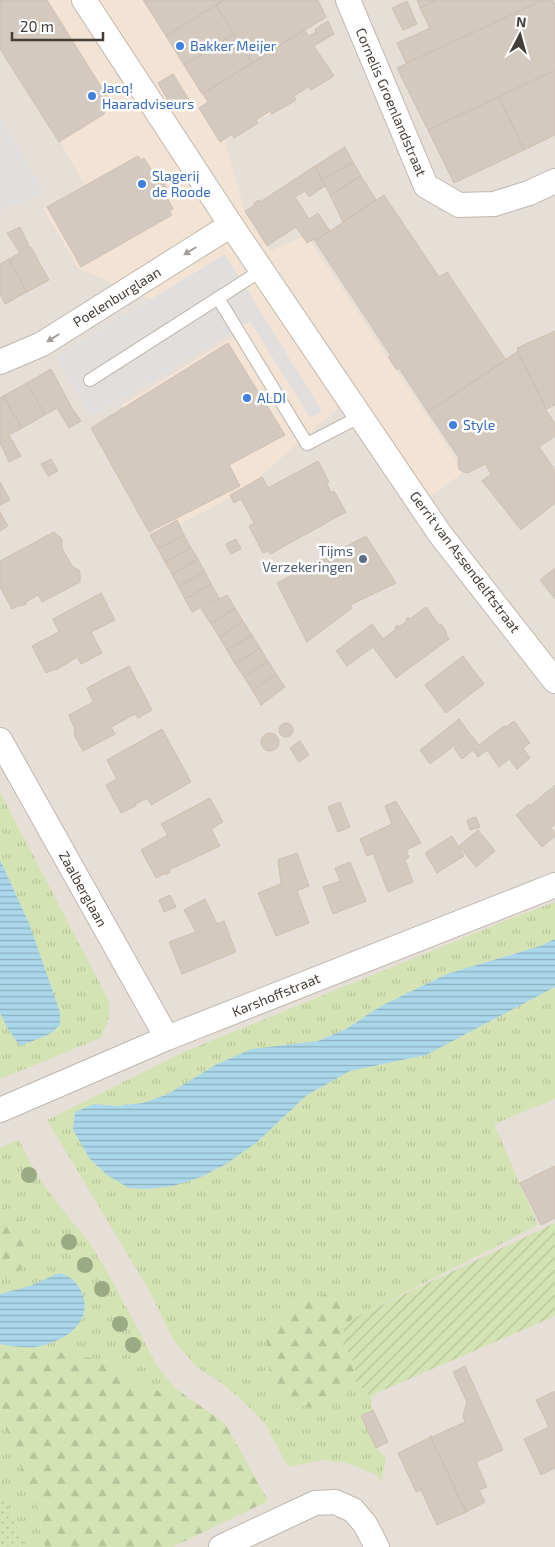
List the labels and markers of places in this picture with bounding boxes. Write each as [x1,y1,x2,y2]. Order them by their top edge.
place label: Bakker Meijer [190,37,277,54]
marker: Bakker Meijer [174,40,186,52]
place label: Jacq! Haaradviseurs [102,79,194,112]
marker: Jacq! Haaradviseurs [86,90,98,102]
place label: Slagerij de Roode [152,167,211,200]
marker: Slagerij de Roode [136,178,148,190]
place label: ALDI [257,389,286,406]
marker: ALDI [241,392,253,404]
place label: Style [463,416,495,433]
marker: Style [447,419,459,431]
place label: Tijms Verzekeringen [262,542,353,575]
marker: Tijms Verzekeringen [357,553,369,565]

